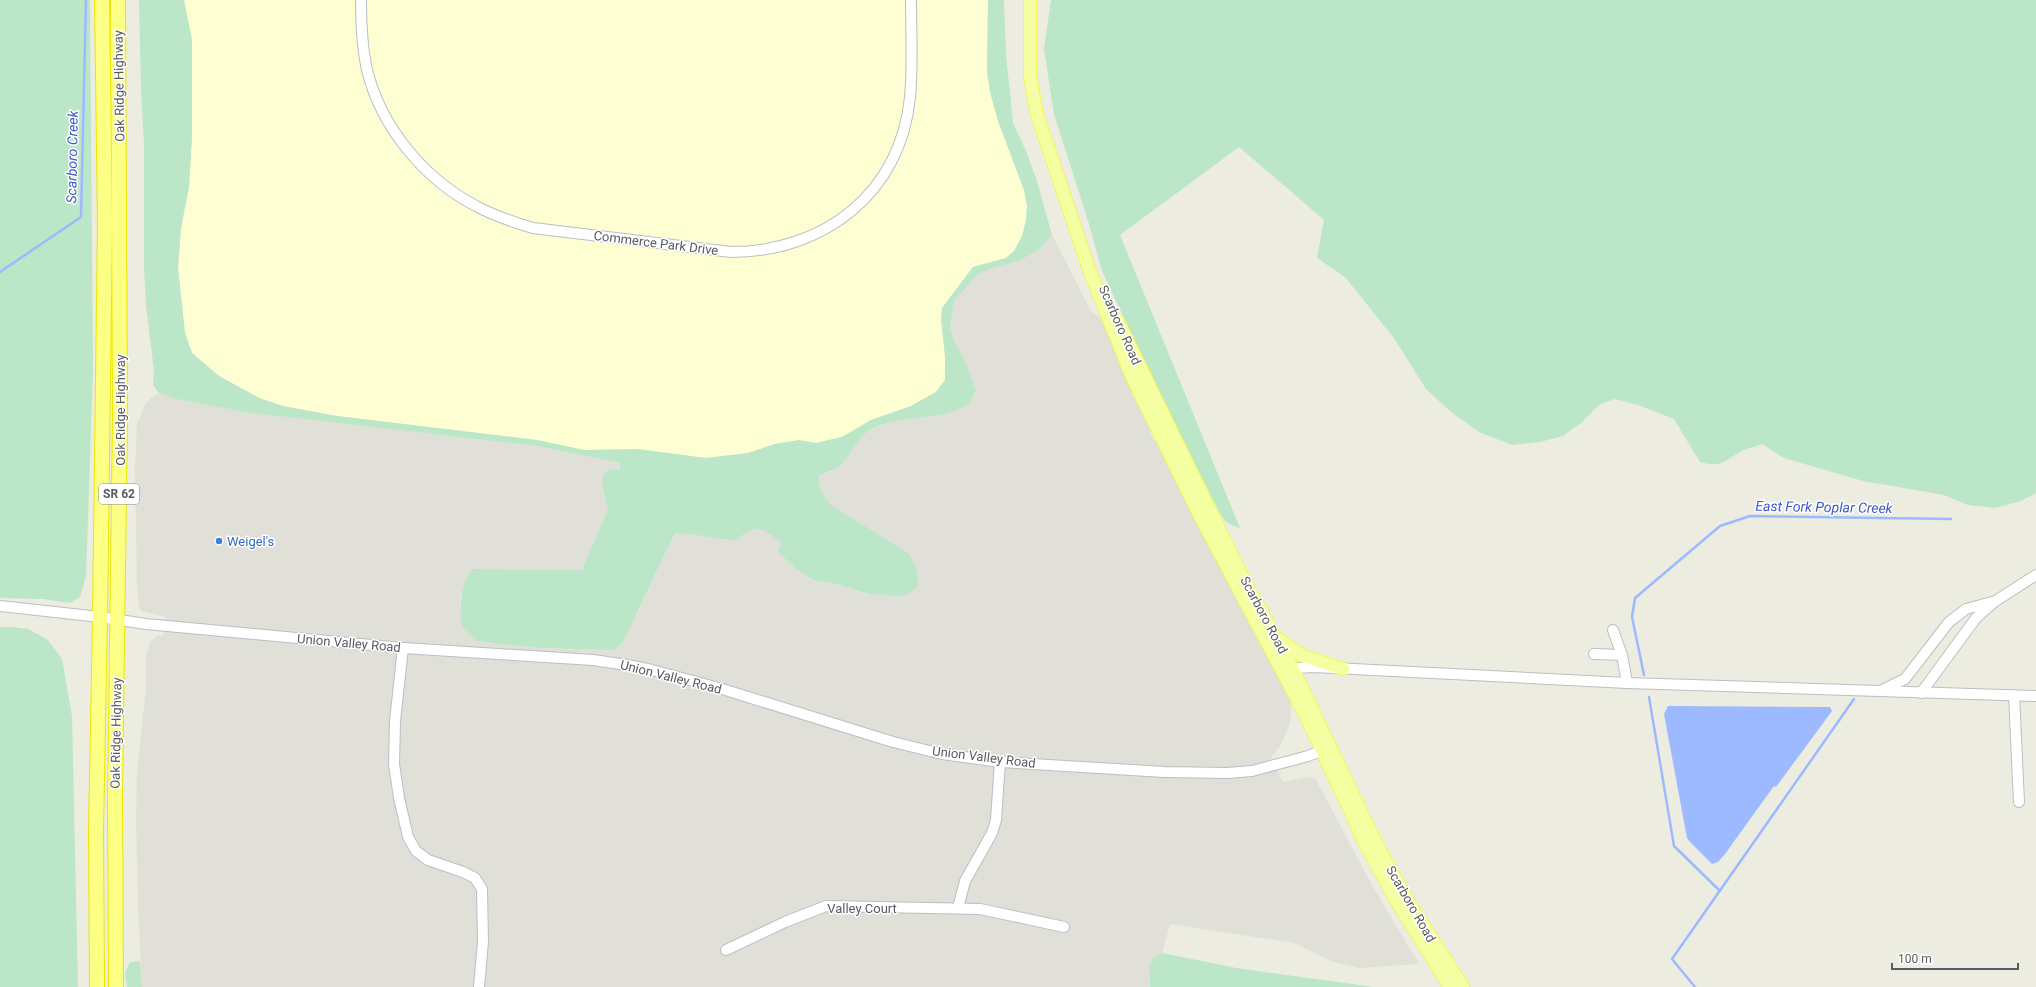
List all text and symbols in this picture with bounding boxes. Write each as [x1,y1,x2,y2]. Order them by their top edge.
street label: Oak Ridge Highway [111,30,127,142]
water label: Scarboro Creek [63,109,81,204]
street label: Commerce Park Drive [593,228,719,258]
street label: Scarboro Road [1096,283,1144,367]
street label: Oak Ridge Highway [113,354,128,466]
road number: SR 62 [99,484,139,504]
water label: East Fork Poplar Creek [1755,498,1894,516]
place label: Weigel's [227,534,275,549]
marker: Weigel's [214,536,224,546]
street label: Scarboro Road [1237,574,1291,656]
street label: Union Valley Road [297,631,401,655]
street label: Union Valley Road [619,657,723,697]
street label: Oak Ridge Highway [108,677,124,789]
street label: Union Valley Road [931,743,1037,771]
street label: Scarboro Road [1383,863,1439,945]
street label: Valley Court [827,901,897,916]
scale bar [1892,945,2018,971]
text: 100 m [1898,952,1932,966]

